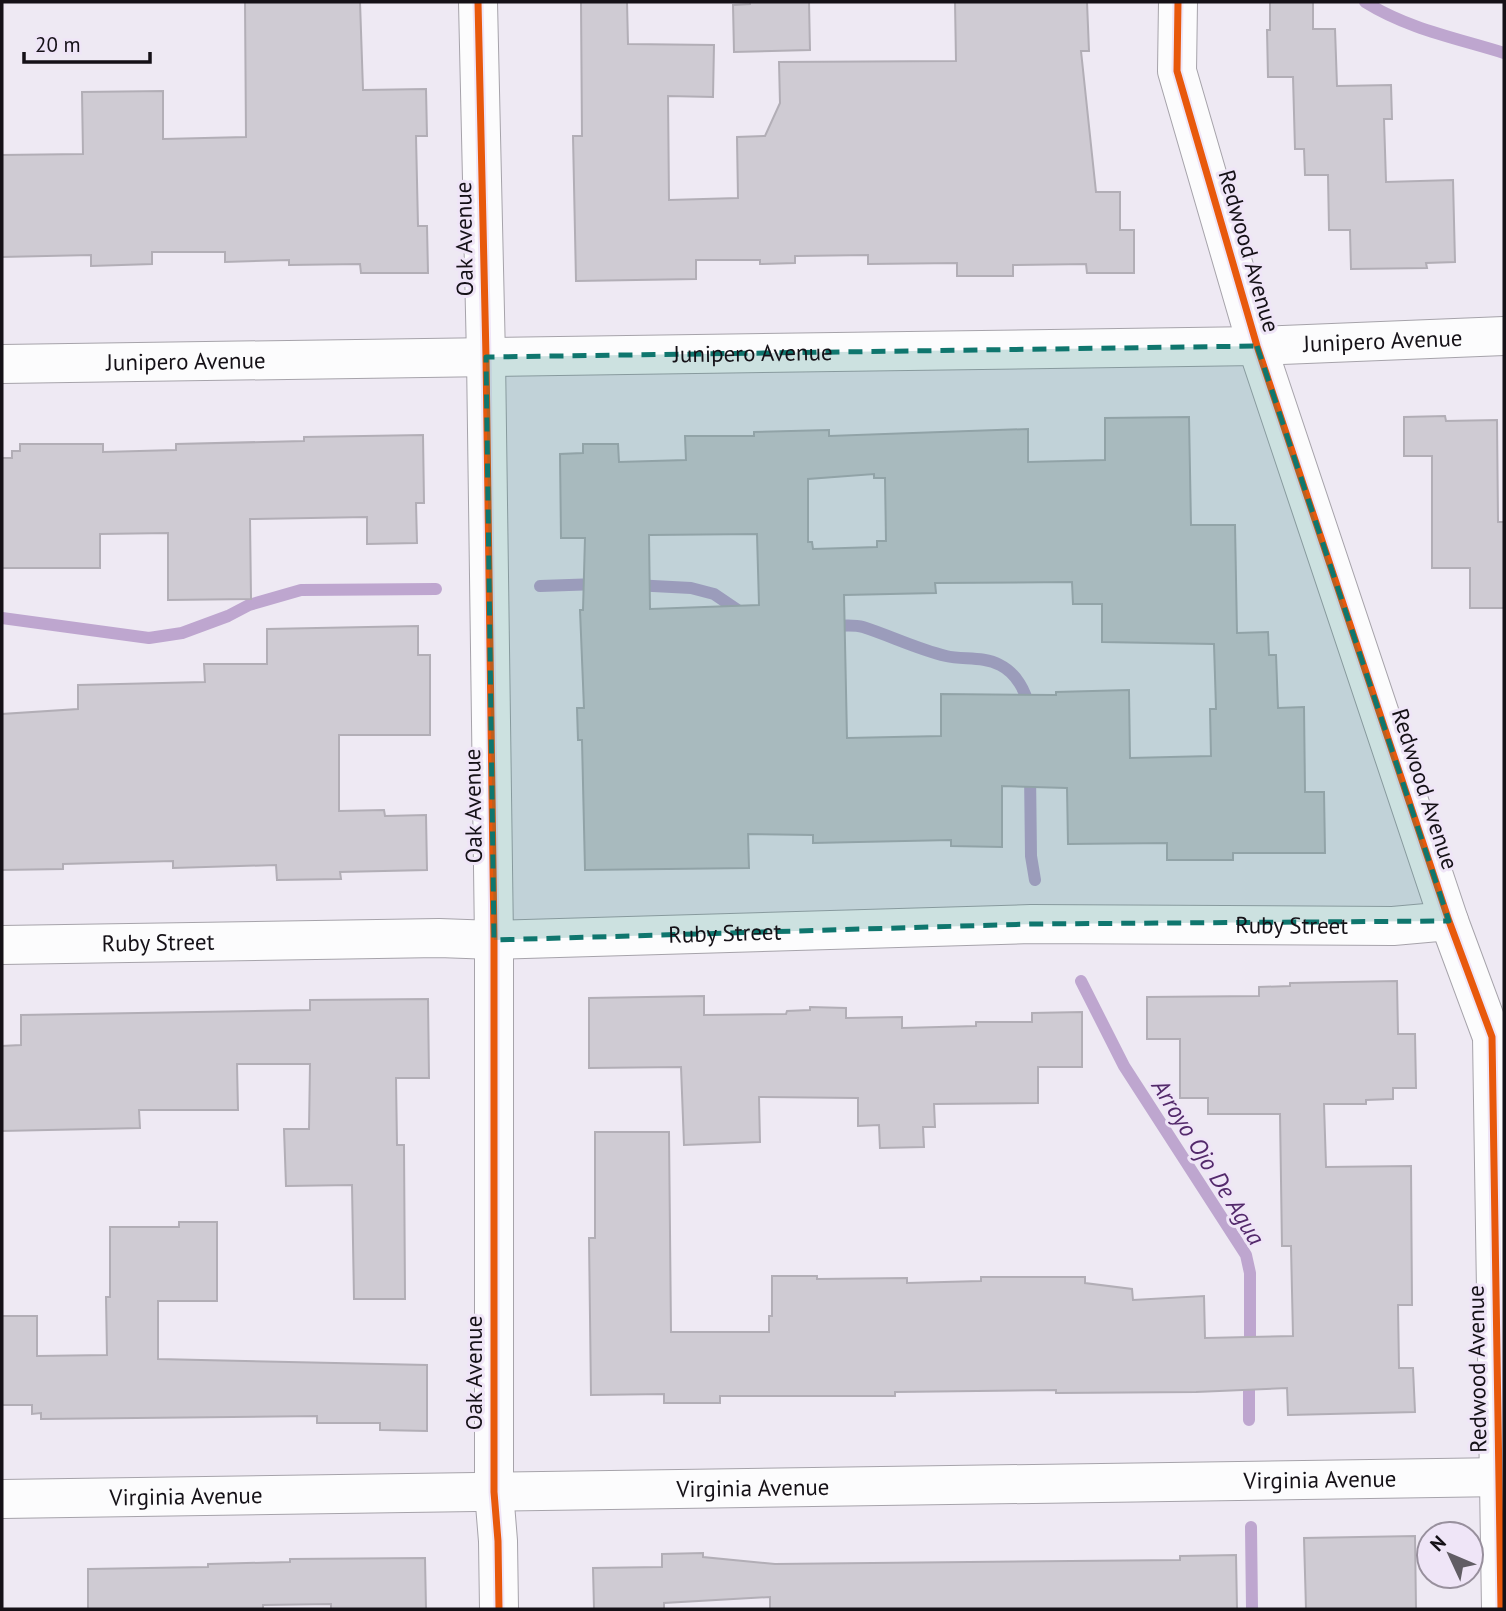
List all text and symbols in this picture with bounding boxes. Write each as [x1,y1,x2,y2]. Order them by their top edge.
scale bar [24,21,150,65]
text: 20 m [35,31,81,58]
street label: Redwood Avenue [1212,166,1287,335]
street label: Oak Avenue [448,181,479,297]
street label: Junipero Avenue [1302,323,1463,358]
street label: Junipero Avenue [672,337,833,368]
street label: Junipero Avenue [105,345,266,377]
street label: Redwood Avenue [1386,705,1465,873]
street label: Oak Avenue [457,748,488,864]
street label: Ruby Street [1235,910,1348,940]
street label: Ruby Street [668,916,782,949]
street label: Ruby Street [101,927,215,957]
water label: Arroyo Ojo De Agua [1144,1072,1272,1251]
street label: Redwood Avenue [1461,1285,1492,1453]
street label: Oak Avenue [459,1316,488,1430]
street label: Virginia Avenue [1242,1464,1397,1495]
street label: Virginia Avenue [675,1472,830,1503]
street label: Virginia Avenue [108,1480,263,1511]
north arrow [1415,1520,1485,1590]
text: N [1425,1530,1451,1556]

